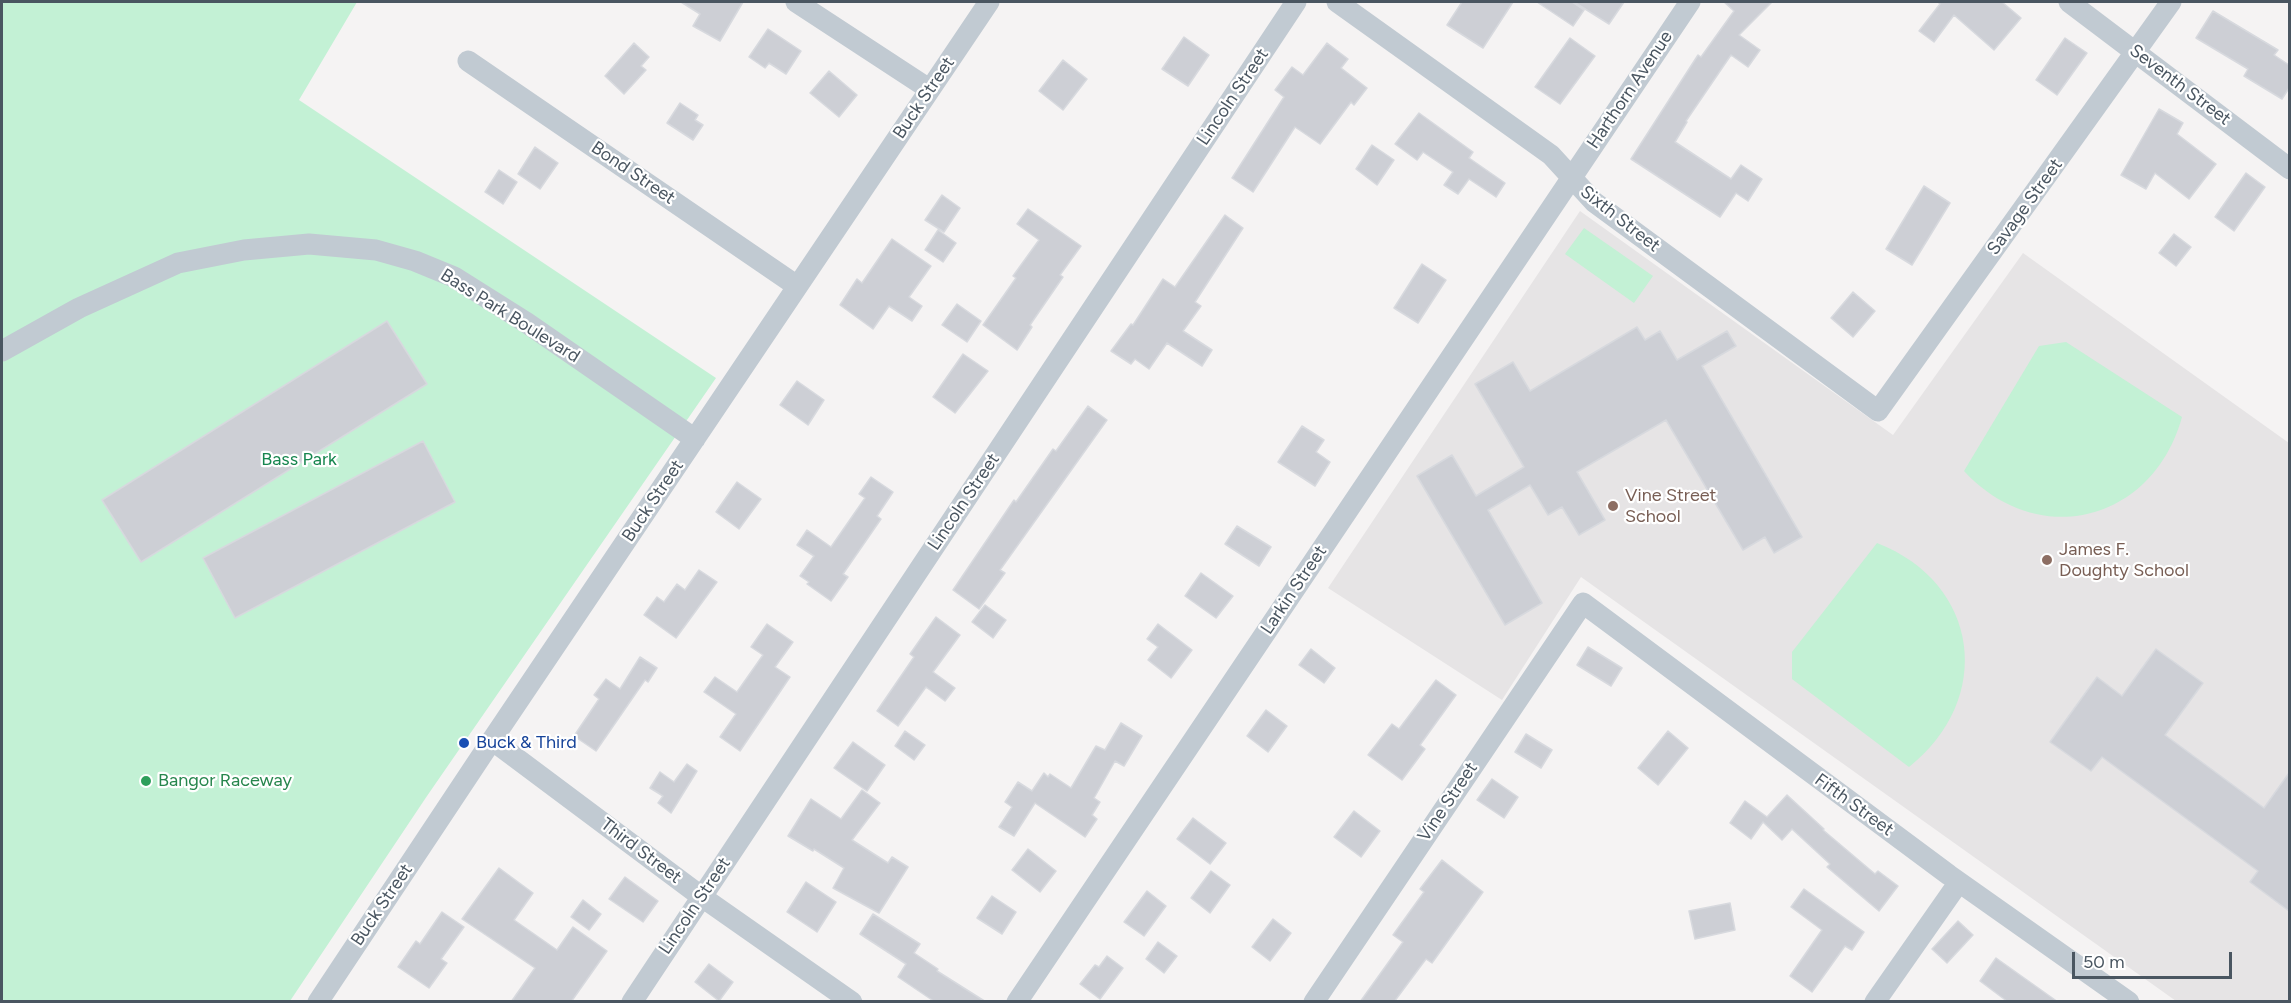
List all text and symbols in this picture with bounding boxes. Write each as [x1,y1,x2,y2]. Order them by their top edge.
street label: Harthorn Avenue [1583,27,1677,153]
street label: Seventh Street [2125,40,2235,130]
street label: Lincoln Street [1193,44,1273,150]
street label: Buck Street [889,53,959,143]
street label: Bond Street [587,137,679,209]
street label: Savage Street [1983,155,2067,259]
street label: Sixth Street [1576,181,1664,257]
street label: Bass Park Boulevard [436,264,584,368]
park label: Bass Park [261,449,337,471]
street label: Lincoln Street [924,449,1004,555]
street label: Buck Street [618,456,688,546]
place label: Vine Street School [1625,485,1716,528]
marker: Vine Street School [1606,499,1620,513]
place label: James F. Doughty School [2059,539,2189,582]
street label: Larkin Street [1256,542,1332,638]
marker: James F. Doughty School [2040,553,2054,567]
place label: Buck & Third [476,732,577,754]
marker: Buck & Third [457,736,471,750]
street label: Vine Street [1414,758,1482,846]
street label: Fifth Street [1810,769,1898,841]
place label: Bangor Raceway [158,770,292,792]
marker: Bangor Raceway [139,774,153,788]
street label: Third Street [596,814,686,888]
street label: Lincoln Street [655,853,735,959]
street label: Buck Street [347,860,417,950]
scale bar [2075,940,2236,978]
text: 50 m [2083,951,2125,973]

